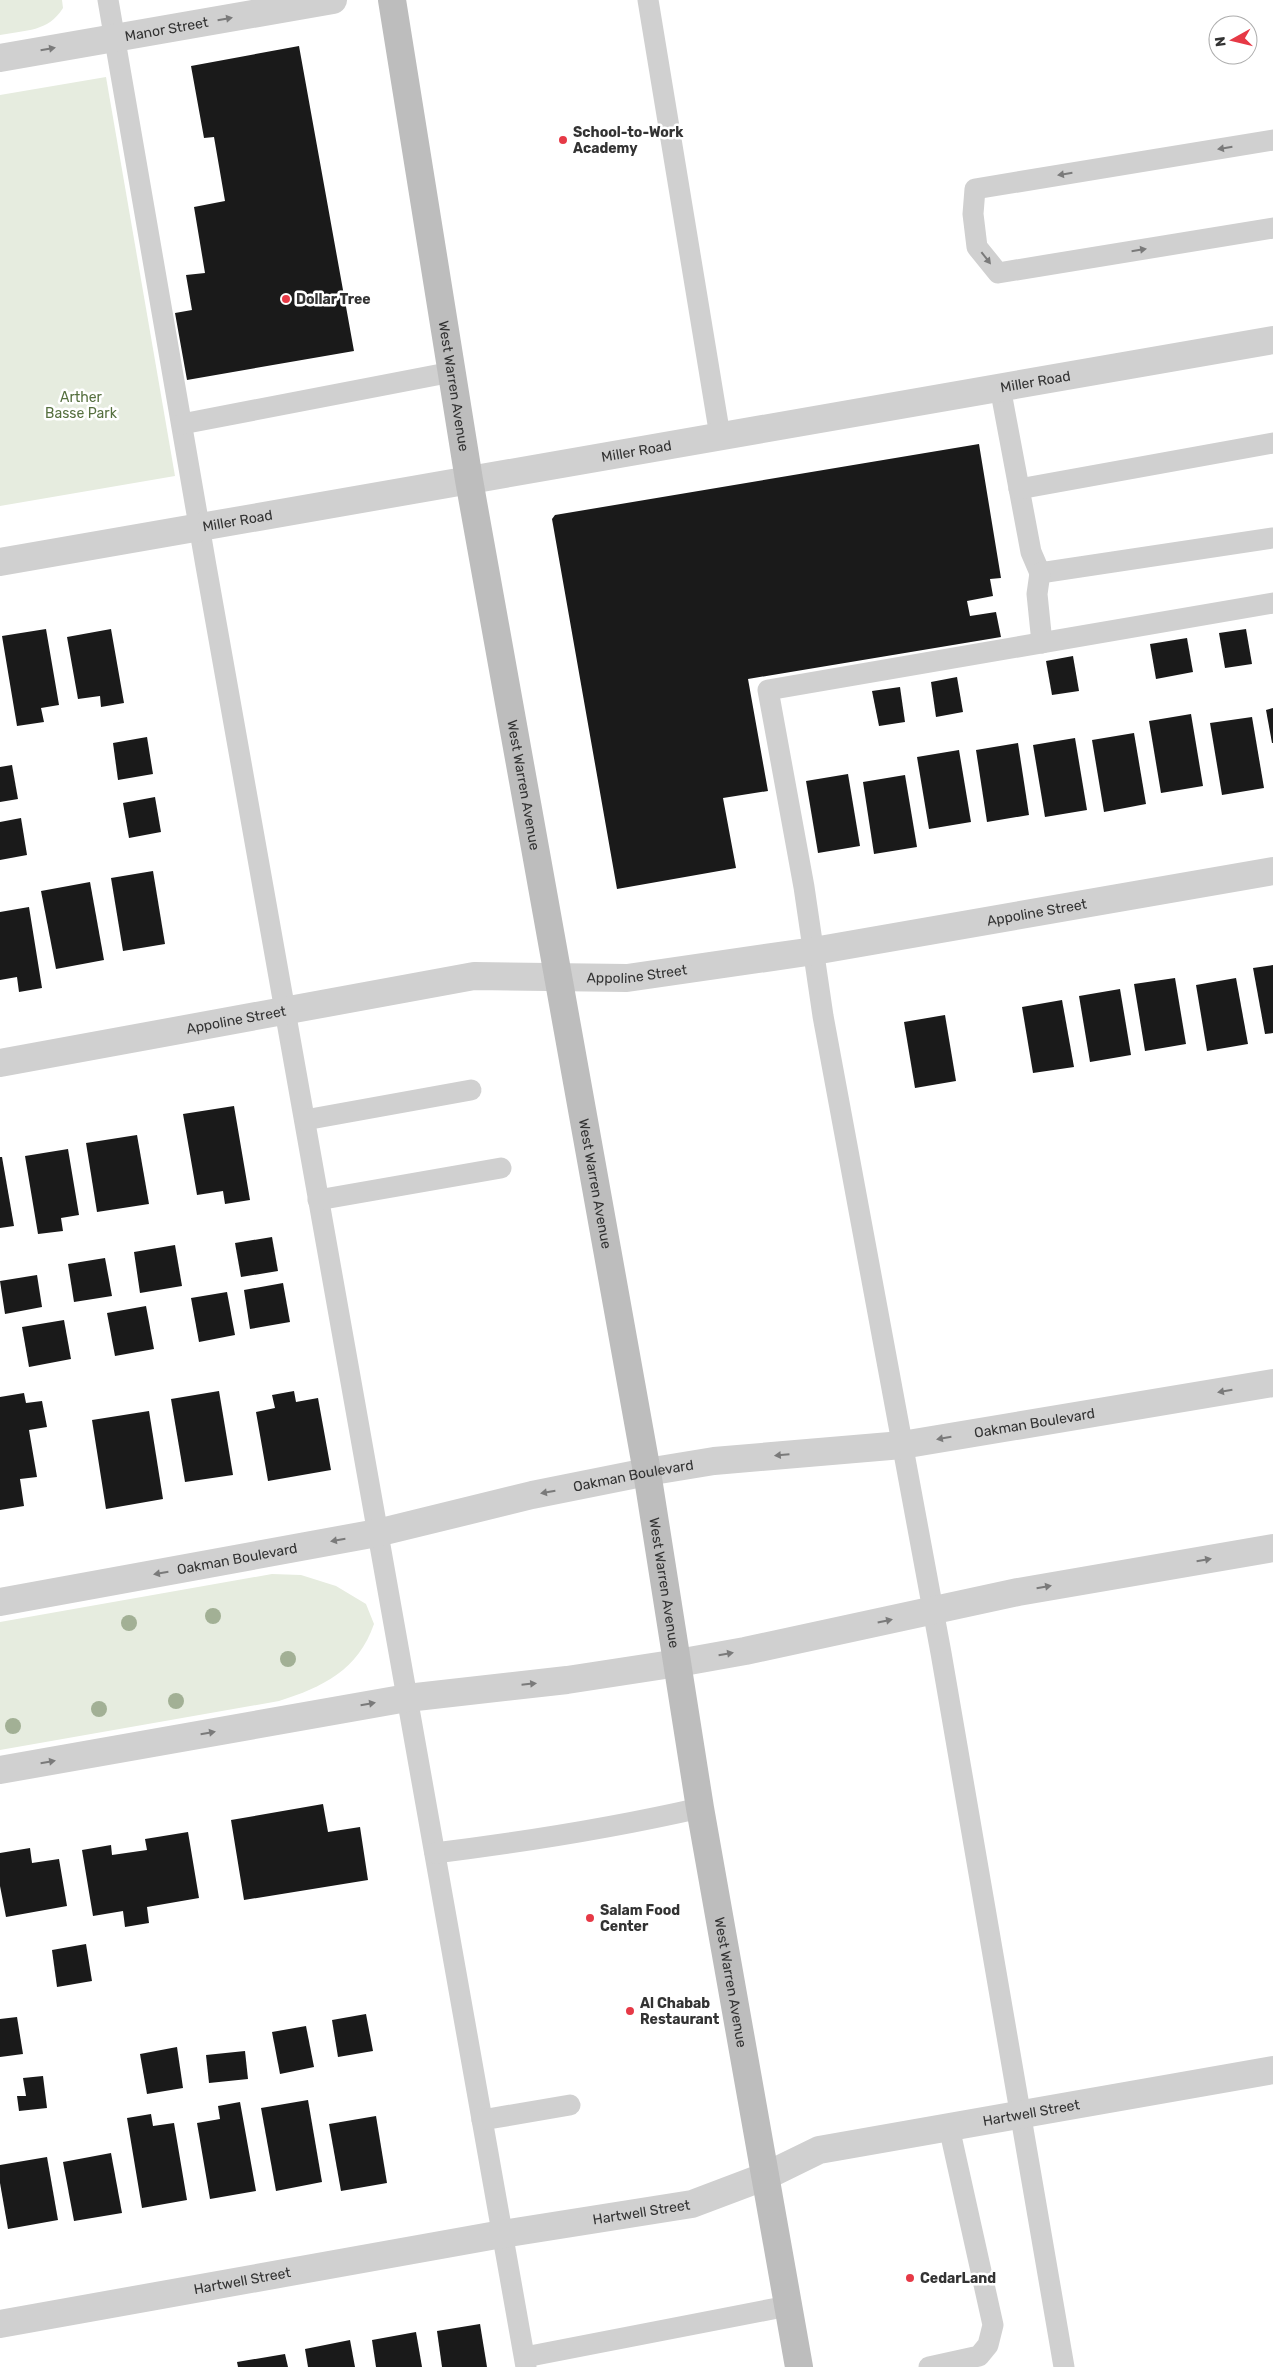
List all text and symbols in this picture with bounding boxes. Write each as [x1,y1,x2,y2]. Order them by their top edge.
street label: Manor Street [124,14,210,45]
one-way arrow [218,14,234,22]
north arrow [1208,15,1258,65]
text: N [1212,36,1230,48]
one-way arrow [40,45,56,53]
place label: School-to-Work Academy [573,124,684,157]
marker: School-to-Work Academy [557,134,569,146]
one-way arrow [1217,144,1233,152]
one-way arrow [1056,171,1072,179]
one-way arrow [1132,245,1148,253]
one-way arrow [980,251,991,264]
place label: Dollar Tree [296,291,371,308]
marker: Dollar Tree [280,293,292,305]
street label: West Warren Avenue [435,320,472,453]
street label: Miller Road [999,367,1072,396]
park label: Arther Basse Park [45,389,118,422]
street label: Miller Road [600,437,673,466]
street label: Miller Road [201,507,274,536]
street label: West Warren Avenue [503,719,543,852]
street label: Appoline Street [986,896,1089,930]
street label: Appoline Street [586,961,689,987]
street label: Appoline Street [185,1003,288,1038]
street label: West Warren Avenue [575,1117,615,1250]
one-way arrow [1217,1387,1233,1395]
street label: Oakman Boulevard [973,1405,1096,1442]
one-way arrow [935,1434,951,1442]
one-way arrow [774,1452,790,1460]
street label: Oakman Boulevard [572,1456,695,1496]
one-way arrow [539,1489,555,1497]
street label: West Warren Avenue [645,1516,683,1650]
one-way arrow [331,1536,346,1544]
street label: Oakman Boulevard [176,1540,299,1578]
one-way arrow [1197,1556,1213,1564]
one-way arrow [153,1569,169,1577]
one-way arrow [1036,1583,1052,1591]
one-way arrow [878,1617,894,1625]
one-way arrow [718,1650,734,1658]
one-way arrow [521,1680,537,1688]
one-way arrow [360,1700,376,1708]
one-way arrow [200,1729,216,1737]
one-way arrow [40,1757,56,1765]
place label: Salam Food Center [600,1902,680,1935]
marker: Salam Food Center [584,1912,596,1924]
street label: West Warren Avenue [710,1916,750,2049]
place label: Al Chabab Restaurant [640,1995,720,2028]
marker: Al Chabab Restaurant [624,2005,636,2017]
street label: Hartwell Street [981,2096,1082,2130]
street label: Hartwell Street [592,2196,692,2229]
street label: Hartwell Street [192,2264,293,2298]
place label: CedarLand [920,2270,996,2287]
marker: CedarLand [904,2272,916,2284]

